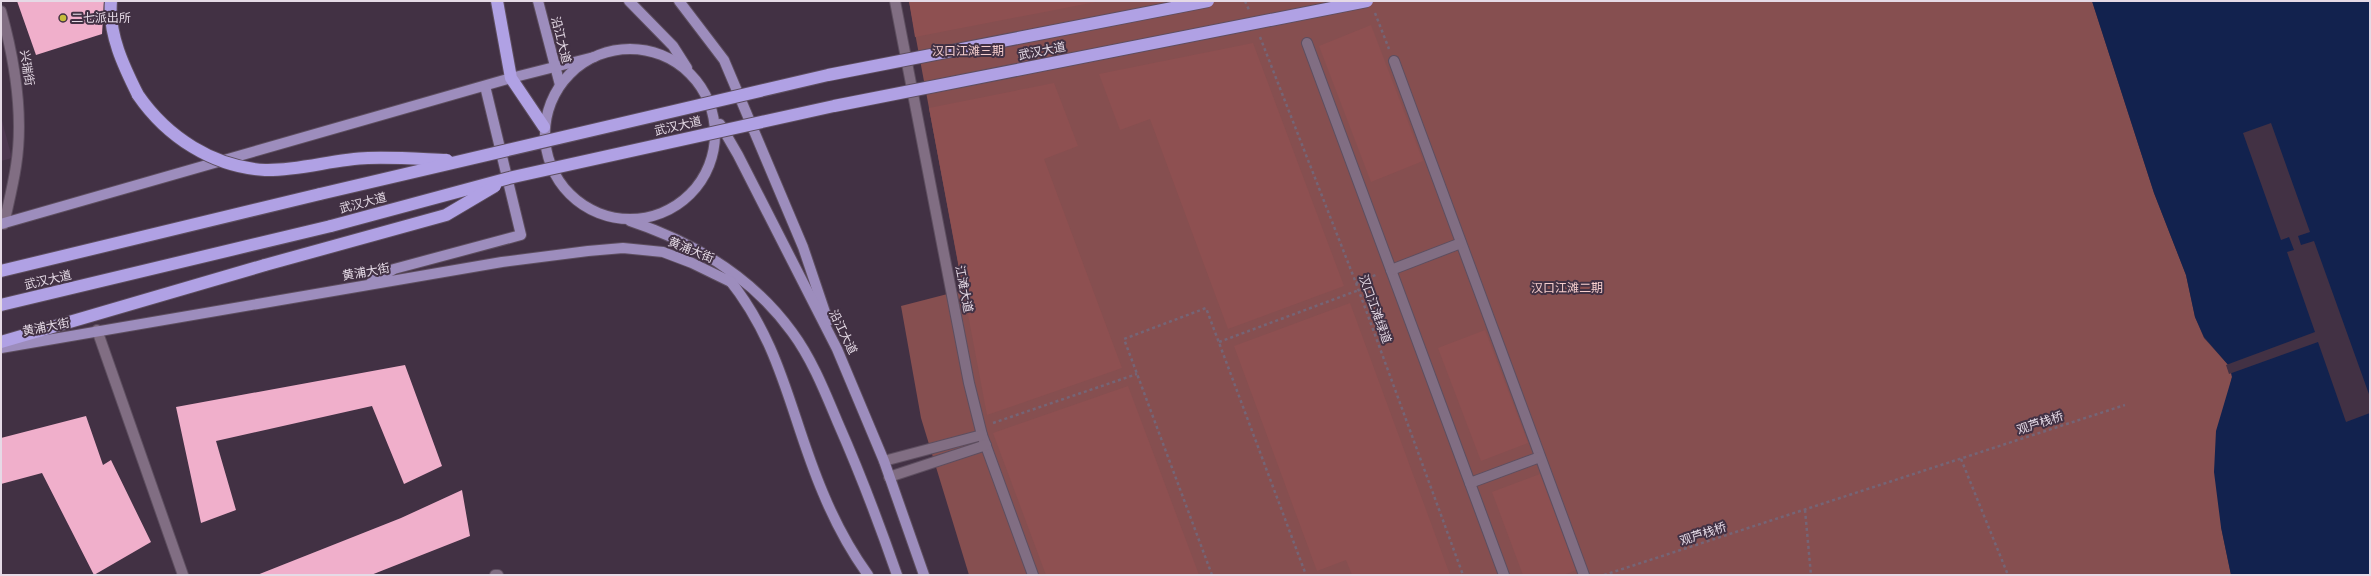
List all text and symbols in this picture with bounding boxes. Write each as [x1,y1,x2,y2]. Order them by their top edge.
place label: 二七派出所 [71,8,131,27]
marker: 二七派出所 [58,13,68,23]
street label: 沿江大道 [546,14,577,65]
street label: 武汉大道 [1017,37,1067,64]
park label: 汉口江滩三期 [932,41,1004,60]
street label: 兴瑞街 [15,49,40,87]
street label: 武汉大道 [652,111,703,140]
street label: 武汉大道 [337,187,389,218]
street label: 黄浦大街 [665,232,717,267]
street label: 黄浦大街 [341,258,391,285]
street label: 江滩大道 [951,264,978,314]
street label: 武汉大道 [22,265,73,294]
street label: 汉口江滩绿道 [1354,272,1397,346]
park label: 汉口江滩二期 [1531,278,1603,297]
street label: 沿江大道 [824,306,863,358]
street label: 黄浦大街 [21,313,71,340]
street label: 观芦栈桥 [2014,406,2066,439]
street label: 观芦栈桥 [1677,517,1729,550]

